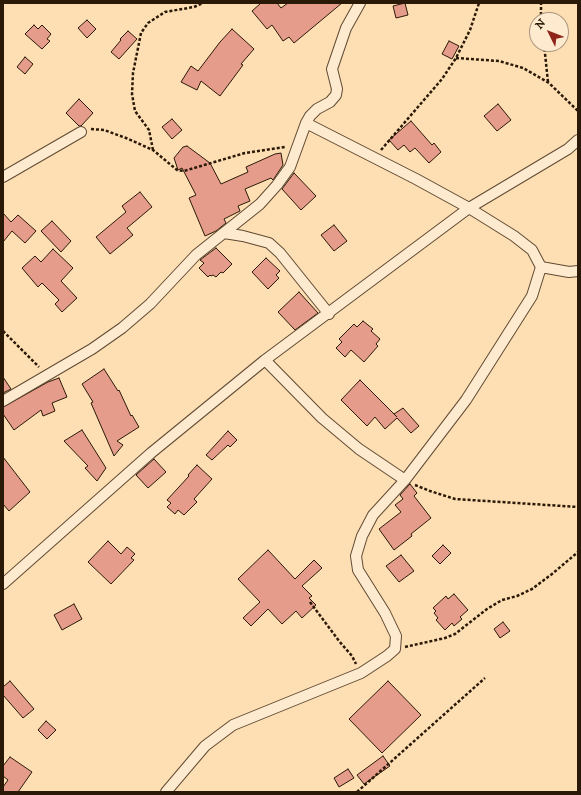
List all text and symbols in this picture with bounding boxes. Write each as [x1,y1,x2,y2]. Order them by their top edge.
north arrow [529,12,569,52]
text: N [533,16,549,33]

